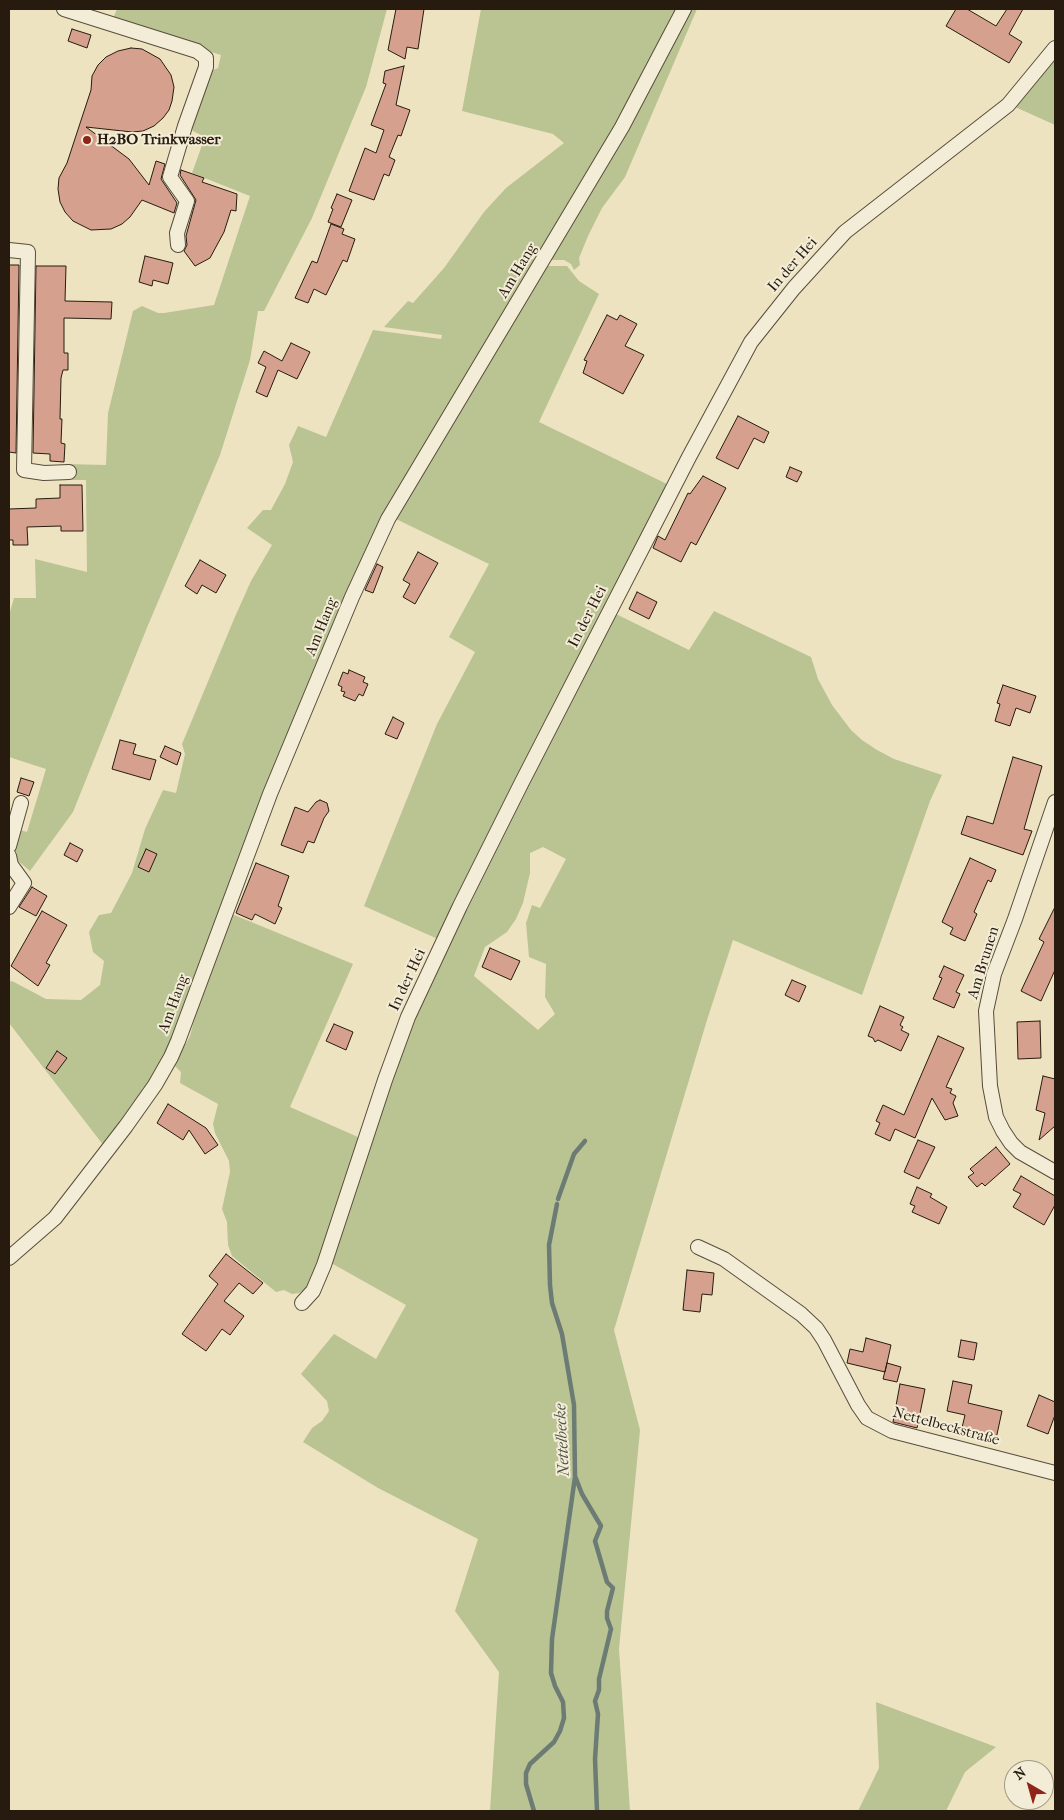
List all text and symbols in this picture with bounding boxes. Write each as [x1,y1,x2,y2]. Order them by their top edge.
place label: H2BO Trinkwasser [97,131,221,149]
marker: H2BO Trinkwasser [81,134,93,146]
street label: In der Hei [764,234,822,296]
street label: Am Hang [495,240,541,302]
street label: In der Hei [565,583,611,651]
street label: Am Hang [302,595,342,659]
street label: Am Brunen [964,925,1004,1001]
street label: In der Hei [386,946,430,1014]
street label: Am Hang [155,972,193,1036]
water label: Nettelbecke [552,1403,574,1477]
street label: Nettelbeckstraße [891,1404,1001,1450]
north arrow [1004,1760,1054,1810]
text: N [1011,1764,1029,1784]

